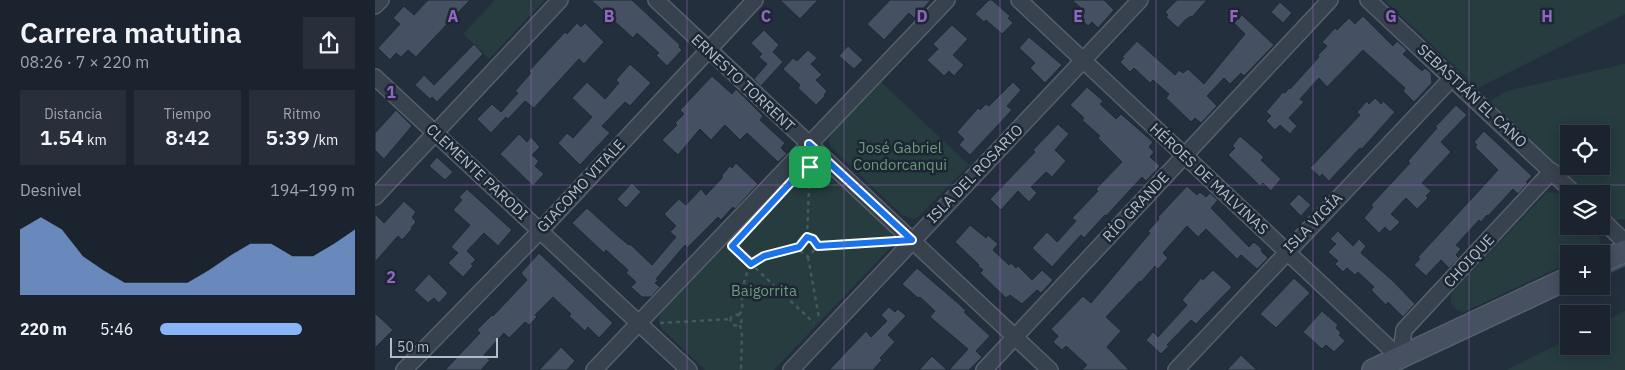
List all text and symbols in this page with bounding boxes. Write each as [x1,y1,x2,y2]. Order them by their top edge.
text: A [448,6,459,26]
text: B [604,6,615,26]
text: C [761,6,771,26]
text: D [916,6,928,26]
text: E [1073,6,1083,26]
text: F [1229,6,1239,26]
text: G [1385,6,1397,26]
text: H [1541,6,1553,26]
text: Carrera matutina [20,14,242,51]
button: share [303,17,355,69]
street label: ERNESTO TORRENT [688,30,799,136]
street label: SEBASTIÁN EL CANO [1413,40,1531,151]
text: 08:26 · 7 × 220 m [20,52,149,72]
text: 1 [386,82,396,102]
text: Distancia [44,105,102,123]
text: Tiempo [164,105,211,123]
text: Ritmo [283,105,321,123]
street label: HÉROES DE MALVINAS [1146,119,1273,239]
street label: CLEMENTE PARODI [423,120,532,224]
street label: ISLA DEL ROSARIO [923,120,1027,227]
text: 1.54 [40,123,84,151]
text: 8:42 [165,123,210,151]
text: 5:39 [265,123,310,151]
map controls [1560,125,1610,355]
button: locate [1560,125,1610,175]
text: km [84,131,107,149]
text: /km [310,131,338,149]
street label: GIACOMO VITALE [533,135,629,236]
park label: José Gabriel Condorcanqui [853,138,947,174]
pin [789,146,831,188]
icon: arrive [796,153,824,181]
street label: RÍO GRANDE [1098,168,1173,246]
text: Desnivel [20,180,81,200]
text: 194–199 m [270,180,355,200]
button: layers [1560,185,1610,235]
street label: ISLA VIGÍA [1279,188,1346,257]
street label: CHOIQUE [1439,230,1498,291]
button: + [1560,245,1610,295]
text: 2 [386,267,396,287]
park label: Baigorrita [731,281,797,300]
button: − [1560,305,1610,355]
text: 220 m [20,319,67,339]
text: 5:46 [100,319,133,339]
scale bar [390,335,497,358]
text: 50 m [397,338,429,356]

